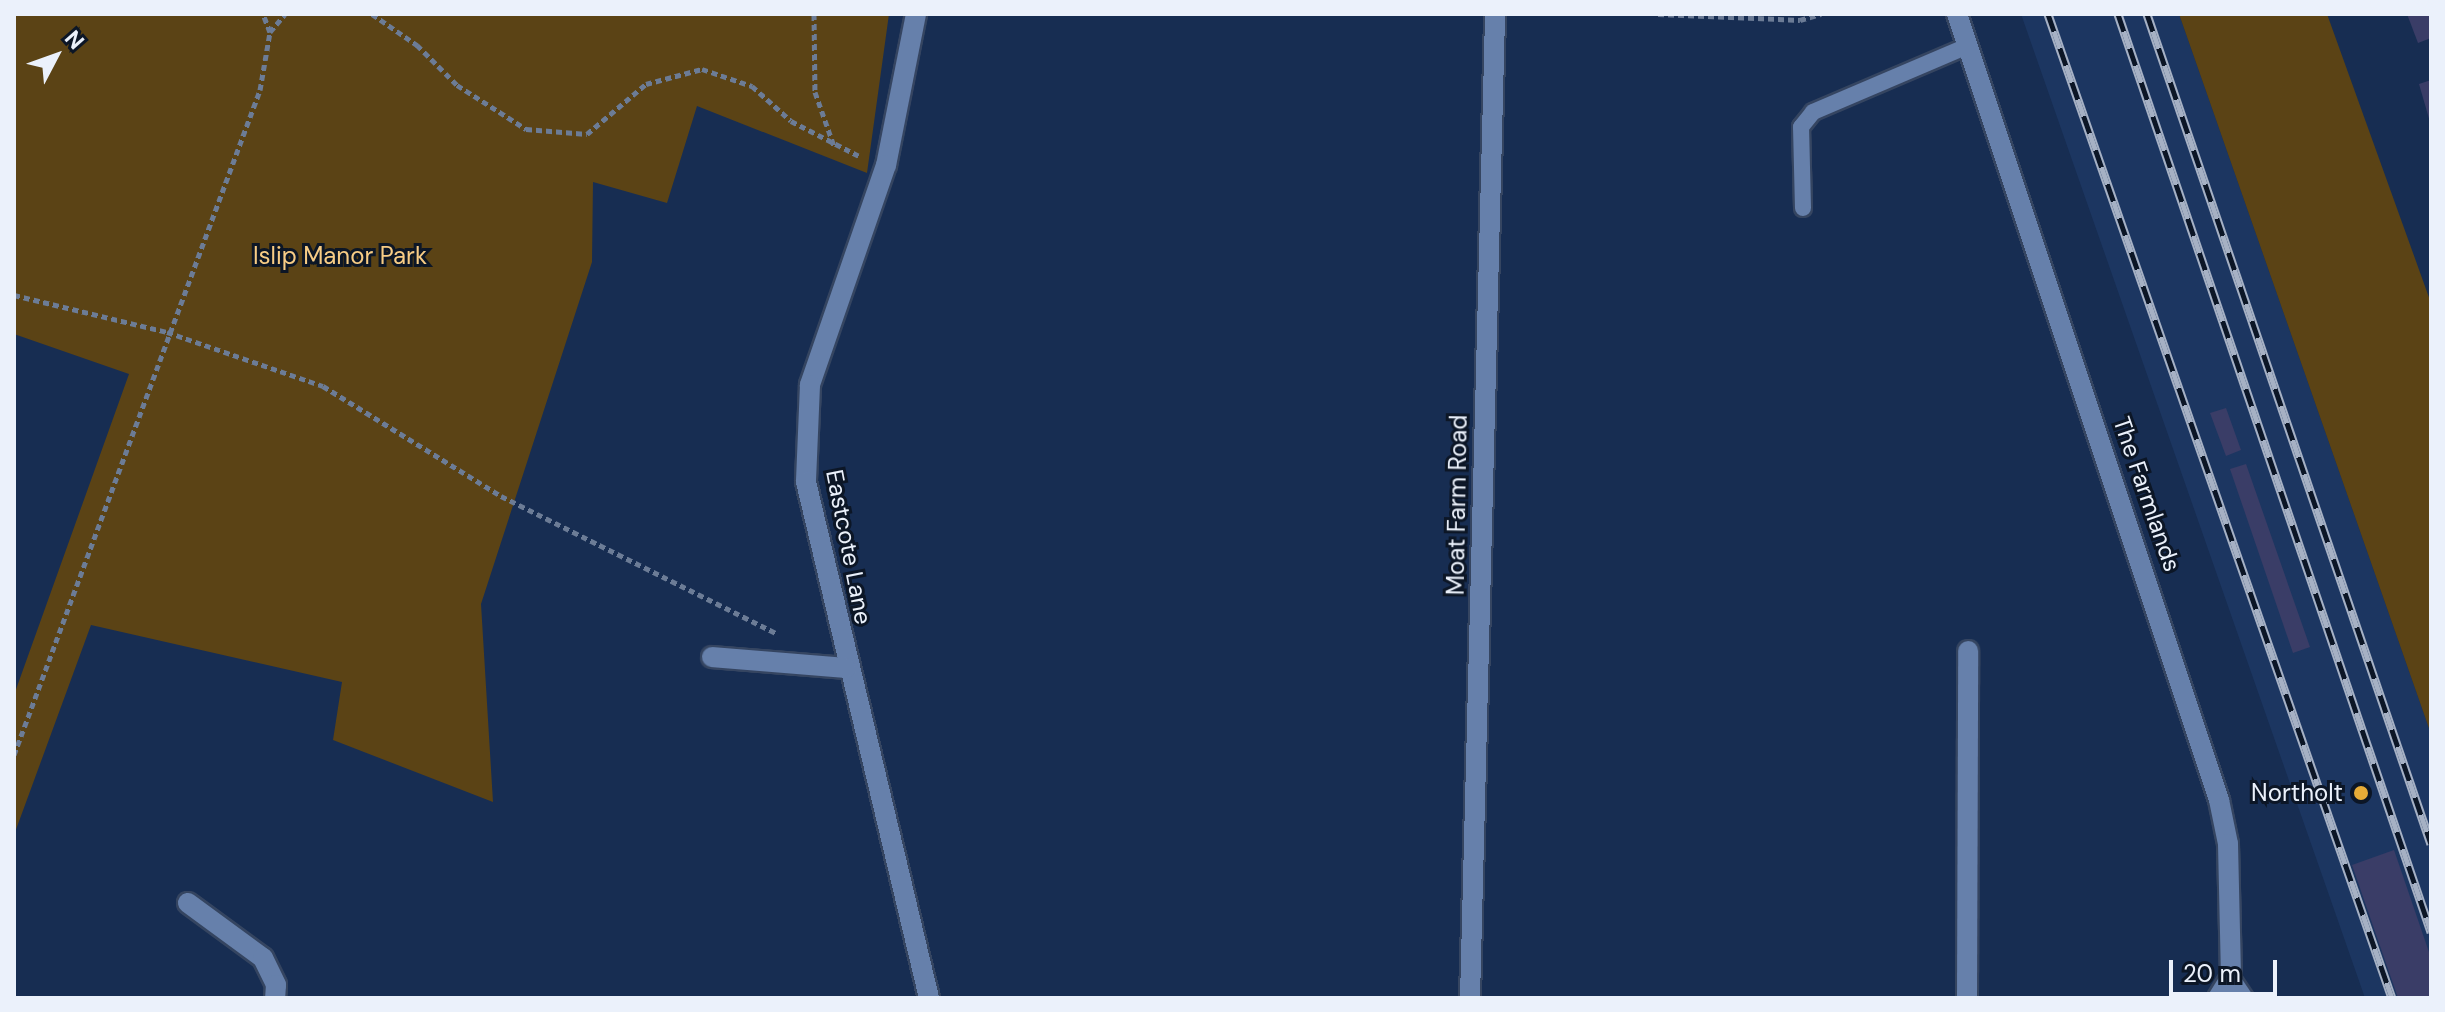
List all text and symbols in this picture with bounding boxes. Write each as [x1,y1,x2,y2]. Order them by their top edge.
north arrow [16,16,96,96]
text: N [58,24,91,55]
park label: Islip Manor Park [253,242,427,270]
street label: The Farmlands [2107,413,2187,575]
street label: Moat Farm Road [1441,414,1473,596]
street label: Eastcote Lane [820,467,878,627]
place label: Northolt [2251,779,2343,807]
marker: Northolt [2350,782,2372,804]
scale bar [2173,944,2281,994]
text: 20 m [2183,958,2241,989]

